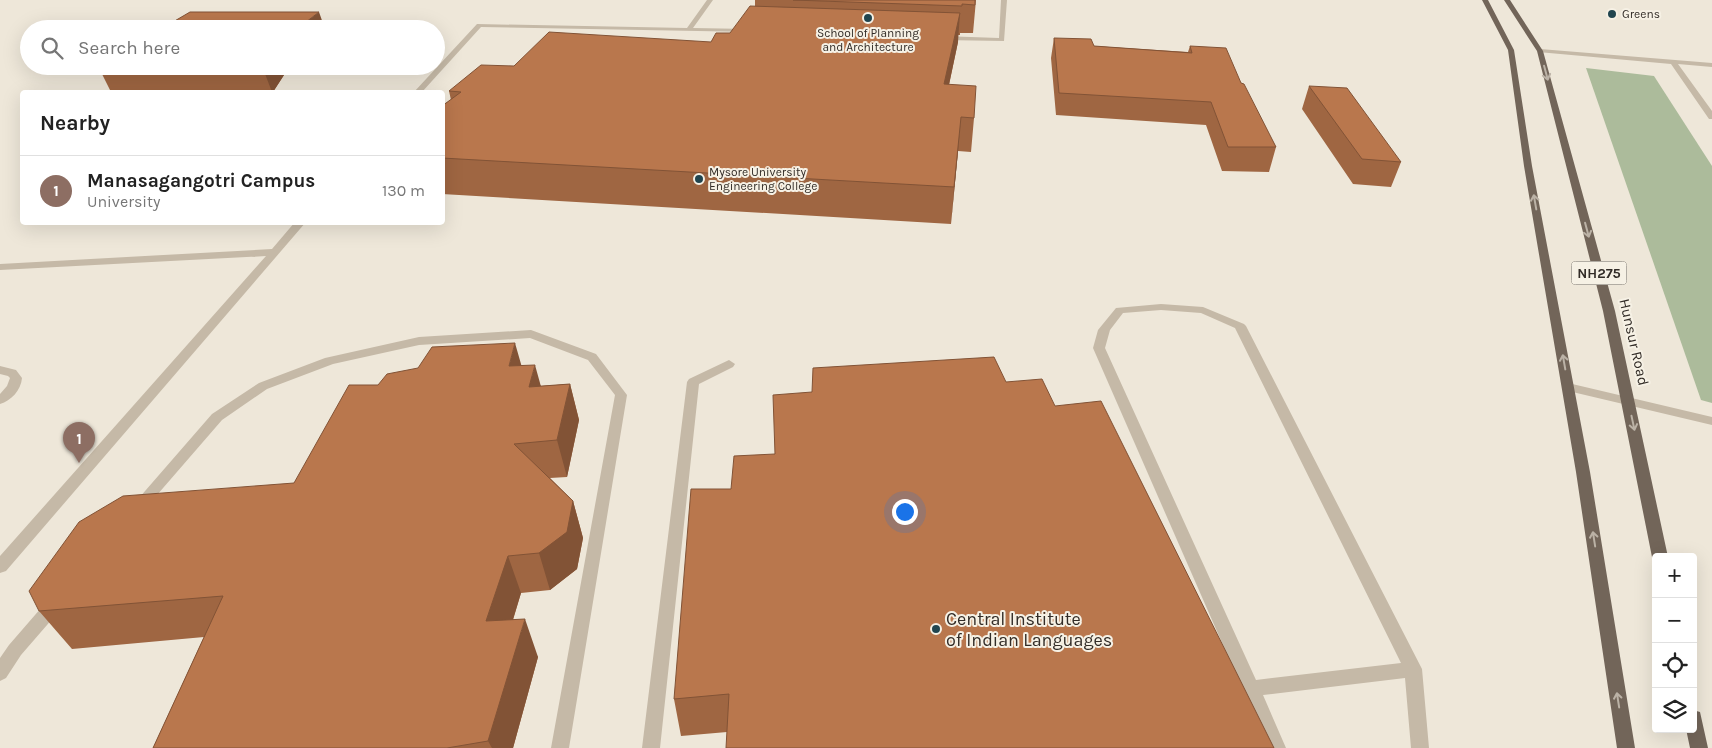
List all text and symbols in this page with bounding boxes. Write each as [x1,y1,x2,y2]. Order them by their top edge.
place label: Greens [1622,7,1660,21]
marker: Greens [1606,8,1618,20]
marker: School of Planning and Architecture [862,12,874,24]
search box [20,20,445,75]
place label: School of Planning and Architecture [817,26,919,54]
icon: search [38,34,66,62]
text: Search here [78,37,180,59]
one-way arrow [1541,65,1551,81]
text: Nearby [40,111,110,135]
place label: Mysore University Engineering College [709,165,817,193]
text: Manasagangotri Campus [87,170,315,192]
marker: Mysore University Engineering College [693,173,705,185]
text: 1 [53,181,59,200]
text: 130 m [382,181,425,200]
text: University [87,192,161,211]
one-way arrow [1529,194,1539,210]
one-way arrow [1583,222,1593,238]
road number: NH275 [1572,262,1626,284]
street label: Hunsur Road [1615,297,1653,387]
one-way arrow [1558,354,1568,370]
one-way arrow [1629,414,1638,430]
pin: 1 [63,422,95,463]
your location [892,499,918,525]
one-way arrow [1588,532,1598,548]
map controls [1652,553,1697,733]
button: + [1652,553,1697,598]
button: − [1652,598,1697,643]
place label: Central Institute of Indian Languages [946,608,1112,651]
marker: Central Institute of Indian Languages [930,623,942,635]
button: locate [1652,643,1697,688]
button: layers [1652,688,1697,733]
one-way arrow [1613,692,1623,708]

